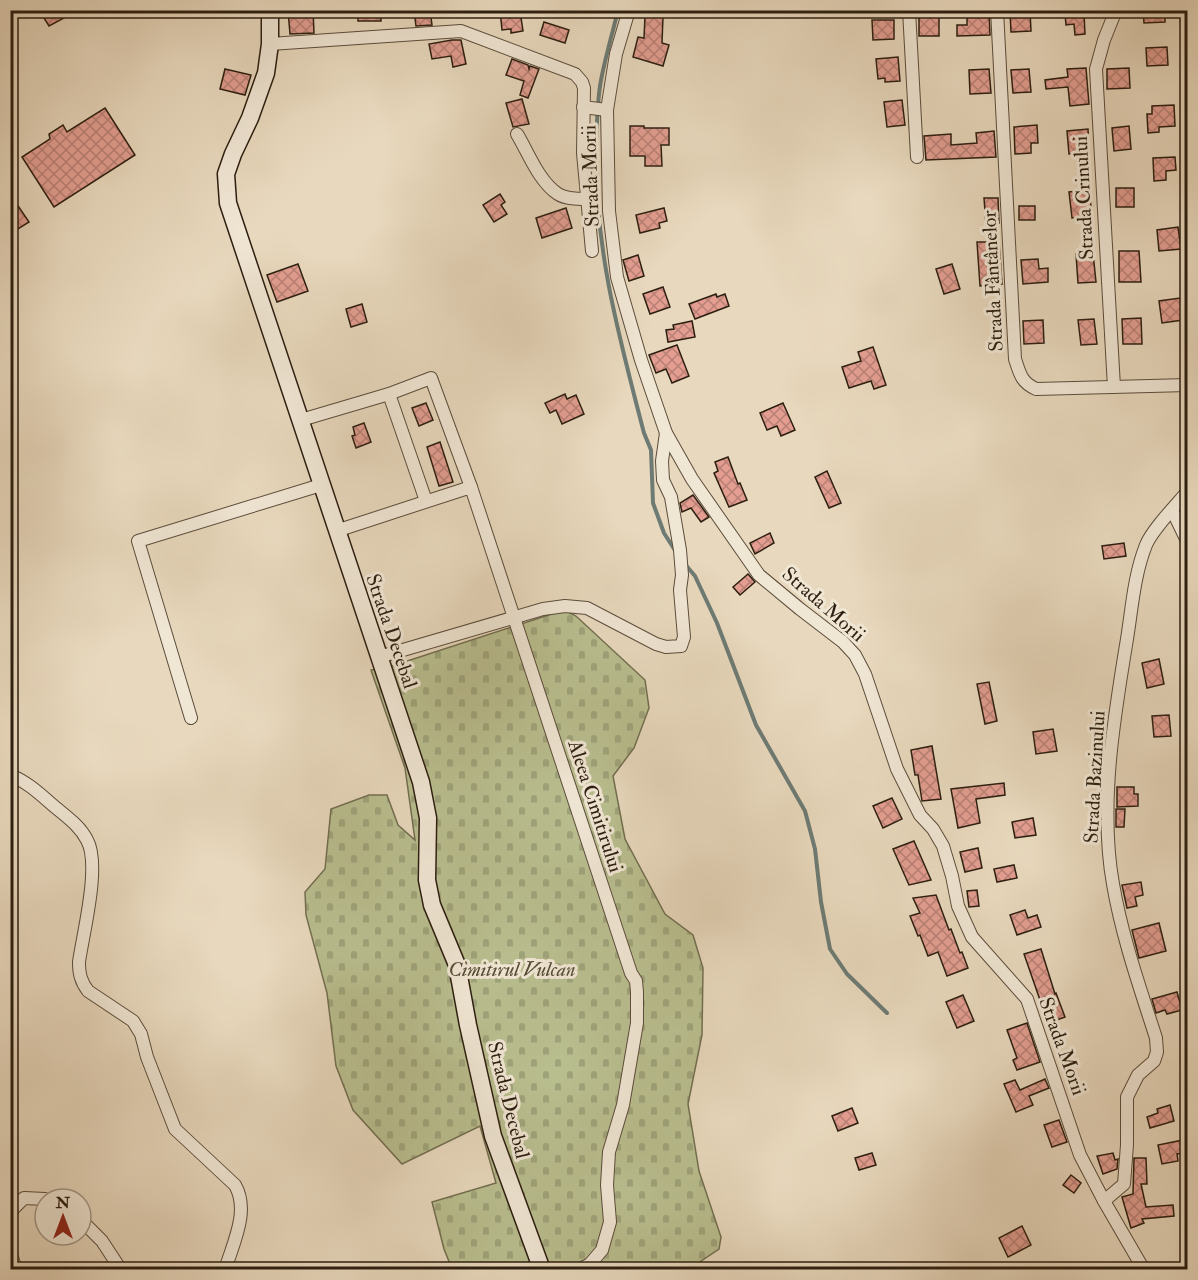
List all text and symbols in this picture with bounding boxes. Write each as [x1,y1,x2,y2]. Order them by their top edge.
street label: Strada Morii [576,124,605,228]
street label: Strada Crinului [1068,135,1099,261]
street label: Strada Fântânelor [976,209,1009,352]
street label: Strada Morii [777,561,870,647]
street label: Strada Decebal [360,570,423,692]
street label: Strada Bazinului [1079,710,1110,844]
street label: Aleea Cimitirului [562,736,629,876]
park label: Cimitirul Vulcan [448,957,576,982]
street label: Strada Morii [1033,994,1092,1098]
street label: Strada Decebal [482,1039,535,1161]
north arrow [33,1187,93,1247]
text: N [55,1193,71,1213]

